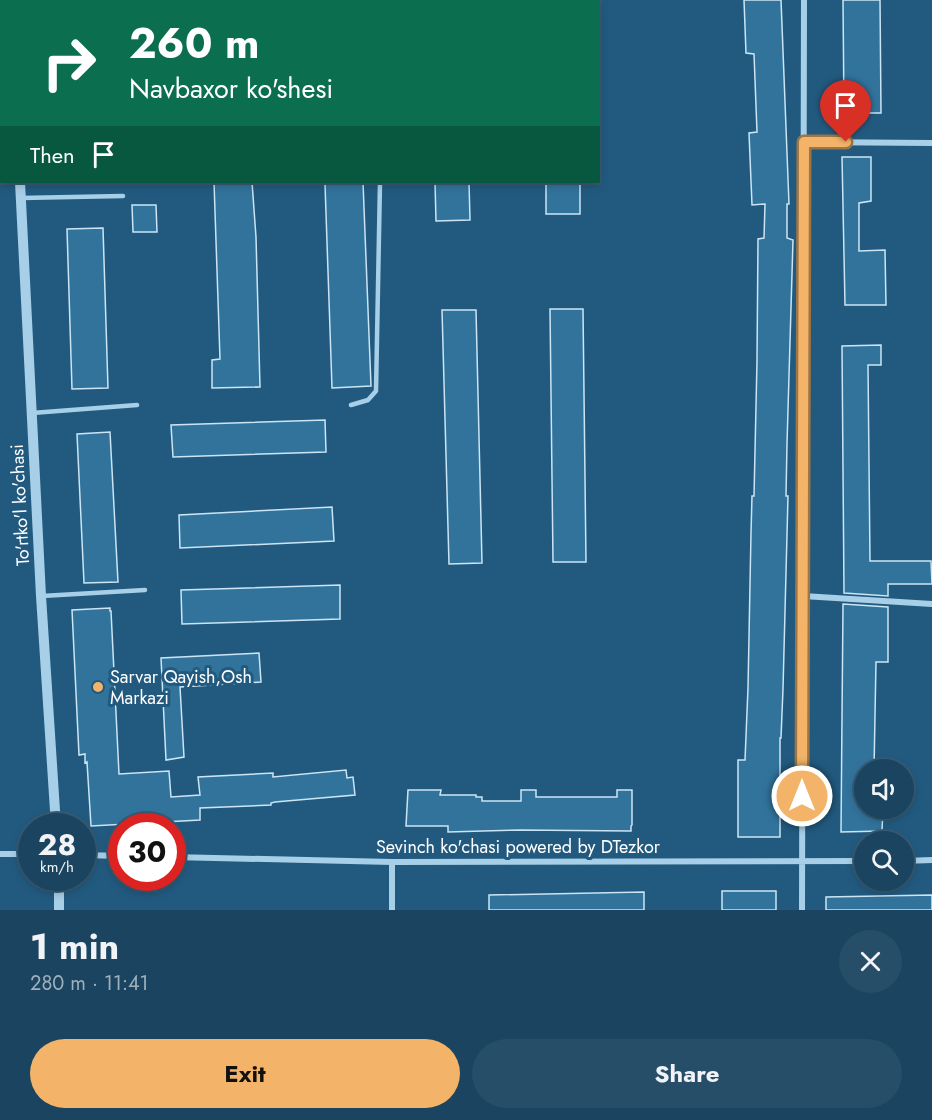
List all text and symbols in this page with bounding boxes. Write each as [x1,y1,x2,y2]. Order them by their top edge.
text: 260 m [129,13,260,74]
icon: right [30,24,108,102]
text: Navbaxor ko'shesi [129,69,333,108]
pin [820,80,871,142]
icon: arrive [829,89,862,122]
icon: arrive [87,138,120,171]
text: Then [30,139,75,171]
street label: To'rtko'l ko'chasi [4,443,36,567]
place label: Sarvar Qayish,Osh Markazi [110,664,252,711]
marker: Sarvar Qayish,Osh Markazi [91,680,105,694]
map controls [854,759,914,891]
button: sound [854,759,914,819]
position arrow [770,764,834,828]
speed limit sign: 30 [108,813,186,891]
text: 28 [38,823,76,866]
button: search [854,831,914,891]
street label: Sevinch ko'chasi powered by DTezkor [376,834,661,860]
text: km/h [40,856,74,878]
text: 1 min [30,920,119,972]
button: close [839,930,902,993]
text: 280 m · 11:41 [30,969,149,998]
button: Exit [30,1039,460,1108]
button: Share [472,1039,902,1108]

